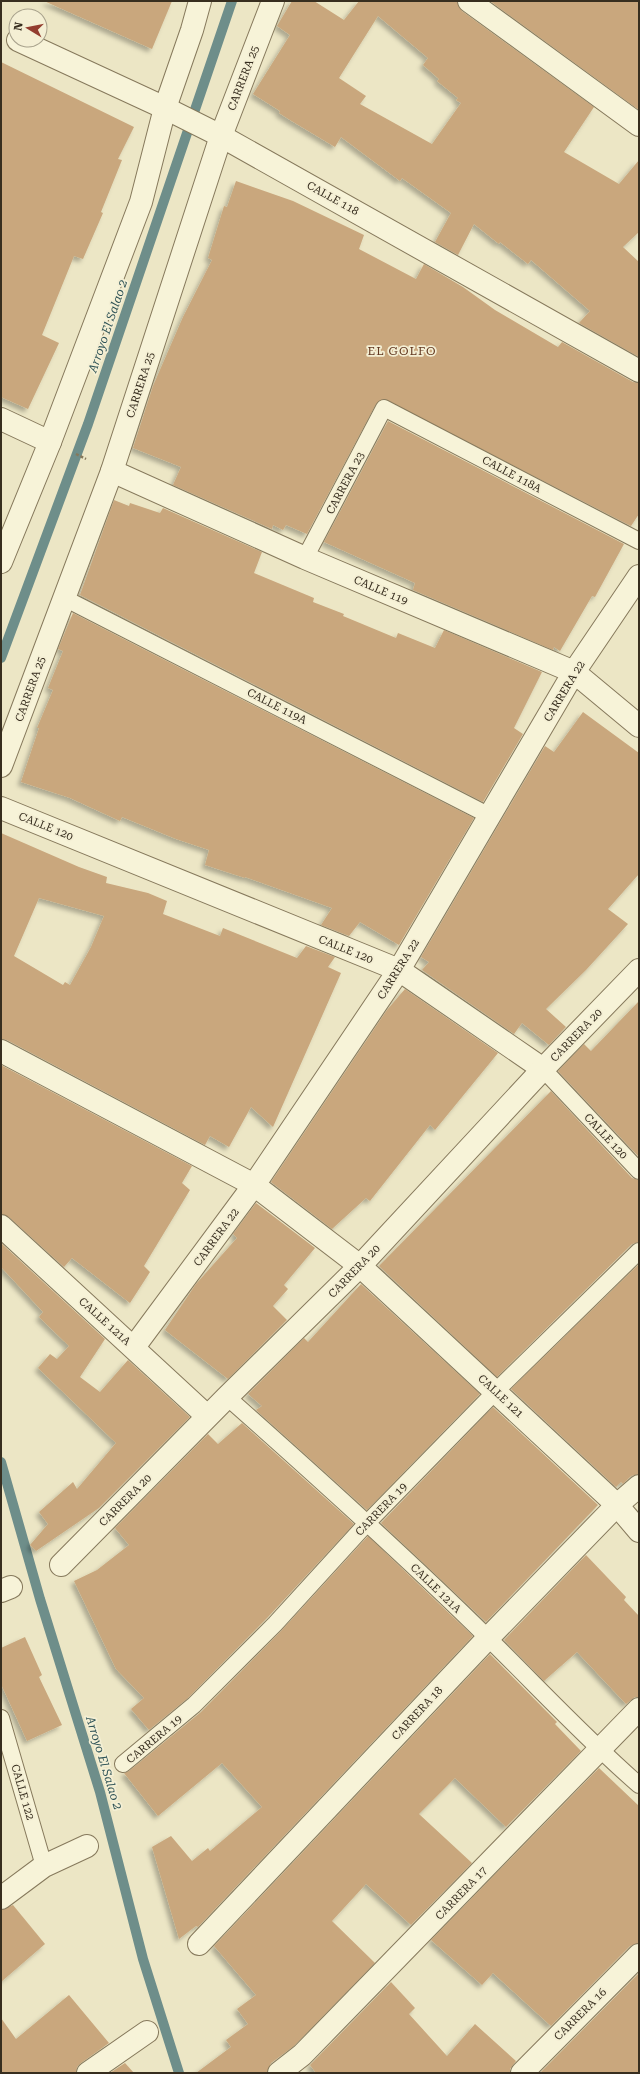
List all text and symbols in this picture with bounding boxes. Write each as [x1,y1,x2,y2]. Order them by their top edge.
north arrow [8,8,48,48]
text: N [12,21,26,32]
street label: CARRERA 25 [225,44,262,112]
street label: CALLE 118 [304,179,361,218]
water label: Arroyo El Salao 2 [85,278,130,375]
district label: EL GOLFO [367,344,437,358]
street label: CARRERA 25 [124,351,157,420]
street label: CARRERA 23 [324,450,367,517]
street label: CALLE 118A [480,453,544,496]
street label: CALLE 119 [352,573,410,608]
street label: CARRERA 25 [13,655,48,724]
street label: CARRERA 22 [541,659,588,724]
street label: CALLE 119A [245,686,309,727]
street label: CALLE 120 [17,810,75,843]
street label: CALLE 120 [317,933,375,966]
street label: CARRERA 22 [375,937,422,1002]
street label: CARRERA 20 [548,1006,605,1064]
street label: CALLE 120 [581,1111,630,1162]
street label: CARRERA 22 [191,1206,242,1269]
street label: CARRERA 20 [326,1242,383,1300]
street label: CALLE 121A [76,1295,133,1348]
street label: CALLE 121 [475,1372,526,1421]
street label: CARRERA 20 [97,1472,154,1529]
street label: CARRERA 19 [353,1480,410,1538]
street label: CALLE 121A [408,1561,464,1616]
street label: CARRERA 18 [389,1684,445,1743]
street label: CARRERA 19 [124,1712,185,1766]
water label: Arroyo El Salao 2 [83,1714,125,1812]
street label: CALLE 122 [8,1763,37,1822]
street label: CARRERA 17 [433,1864,490,1922]
street label: CARRERA 16 [552,1986,609,2043]

